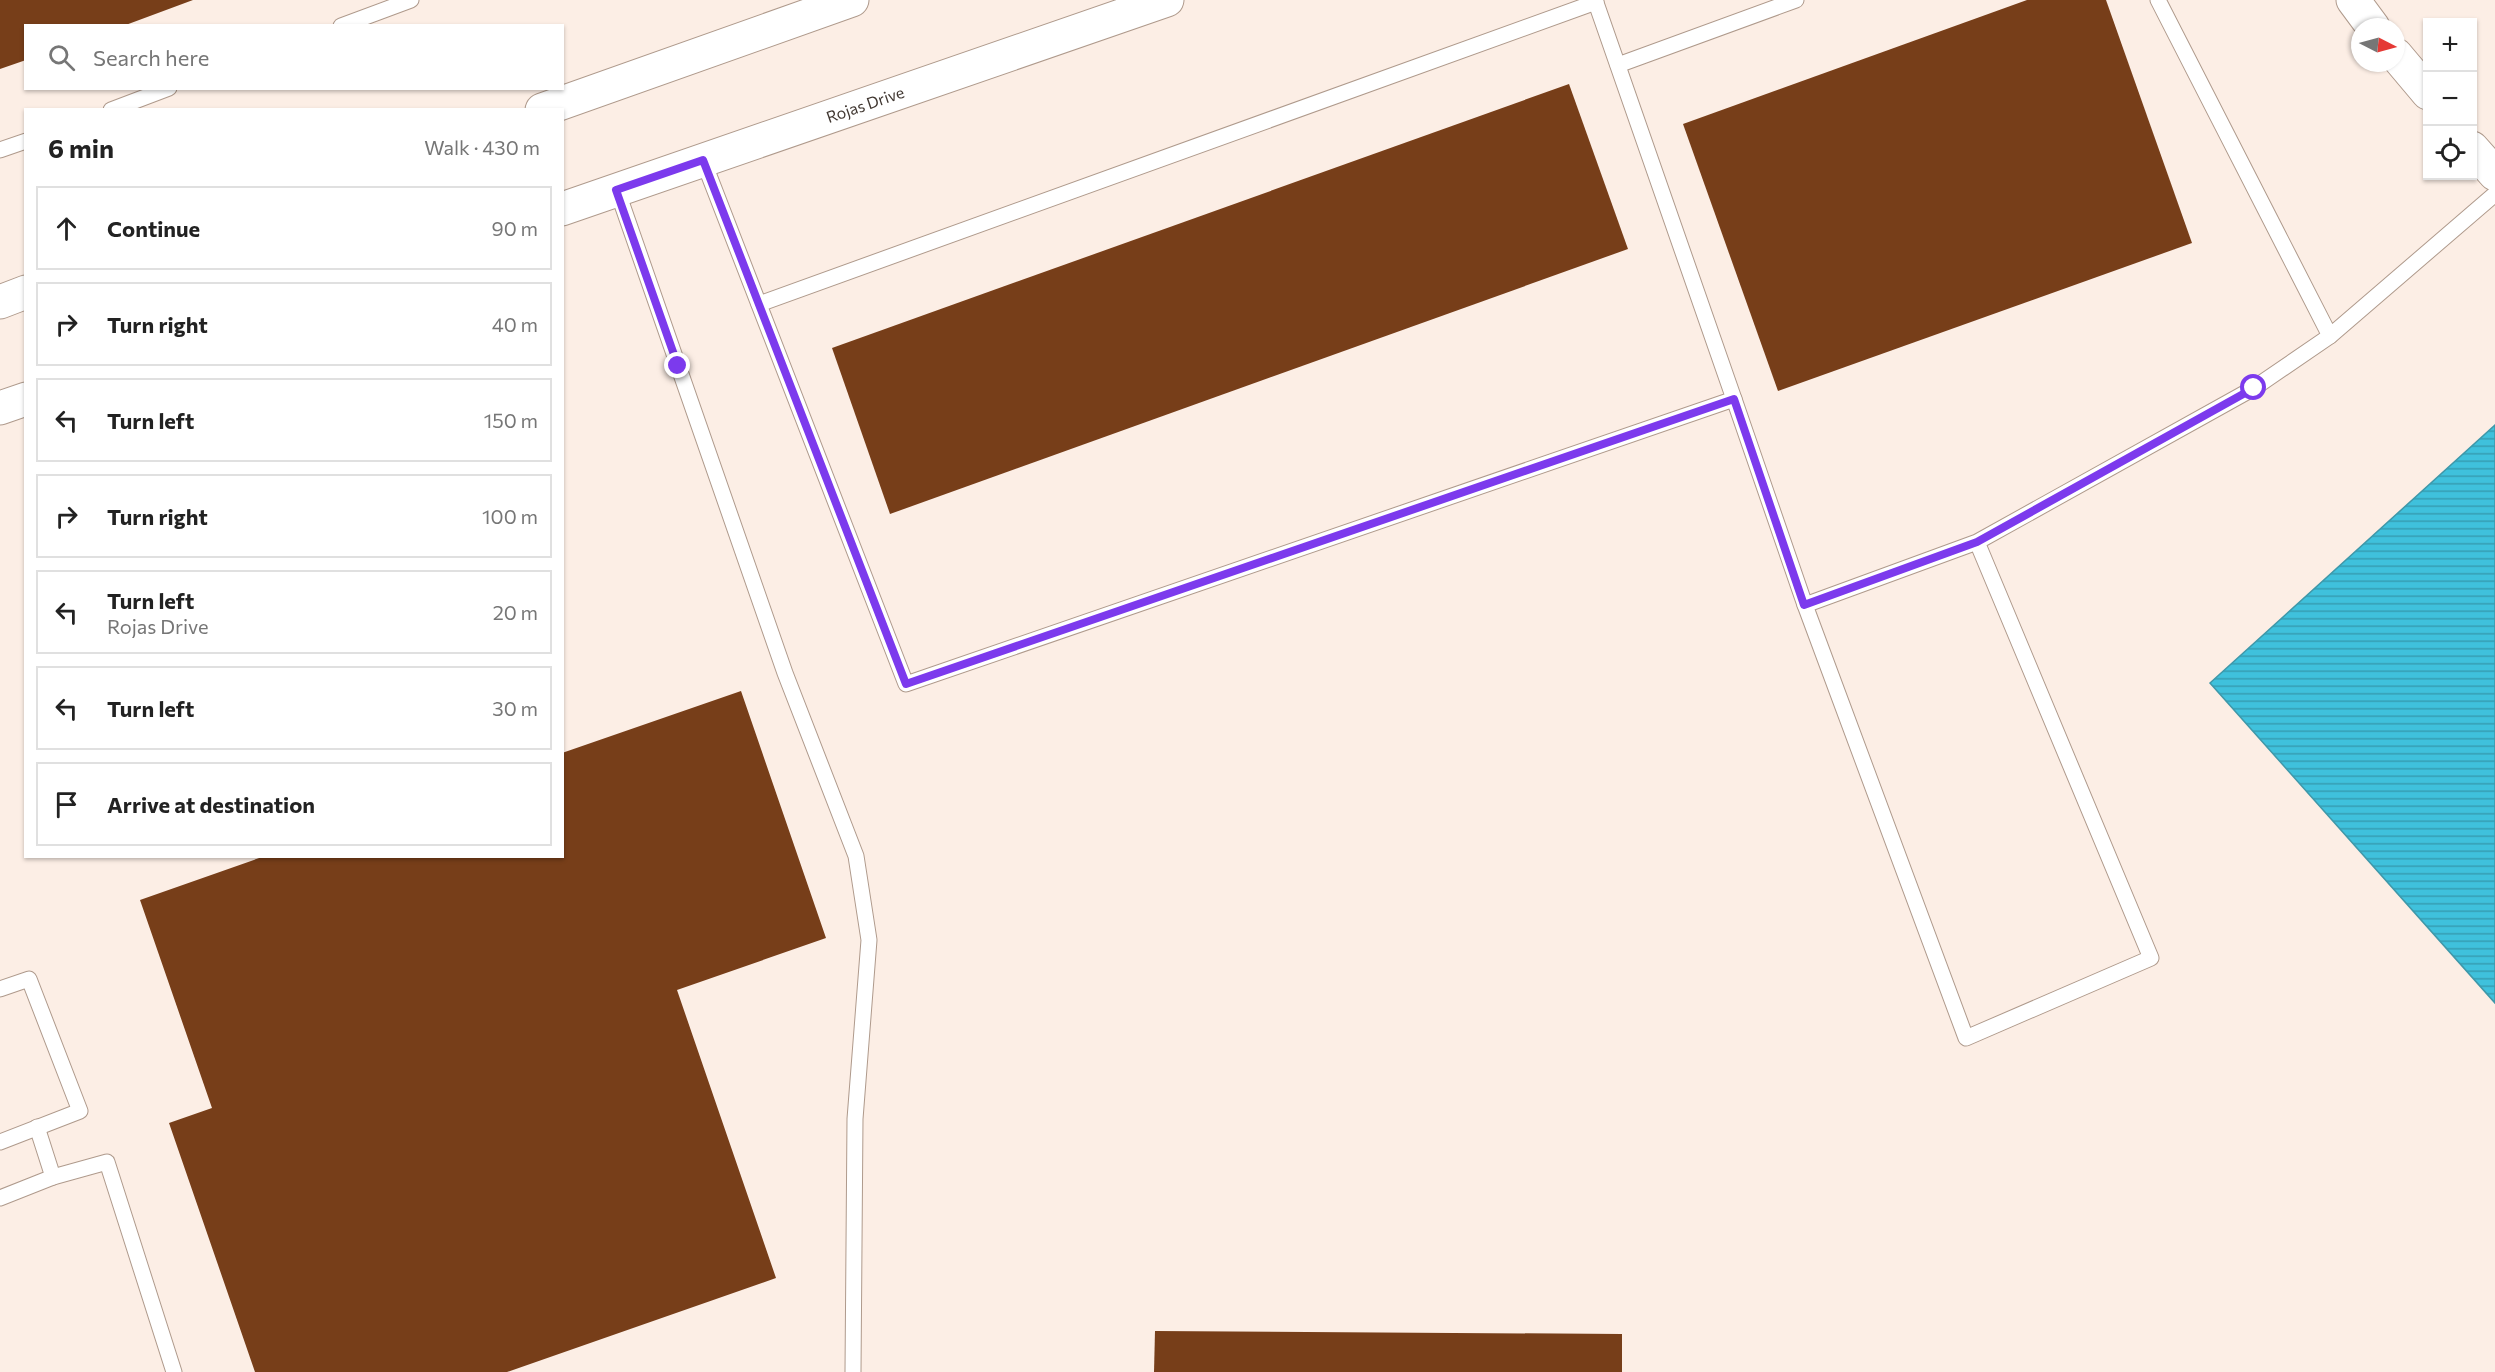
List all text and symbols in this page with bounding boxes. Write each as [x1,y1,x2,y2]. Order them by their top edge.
north arrow [2351,18,2405,72]
map controls [2423,18,2477,180]
button: + [2423,18,2477,72]
search box [24,24,564,90]
icon: search [45,41,78,74]
text: Search here [93,44,209,71]
button: − [2423,72,2477,126]
street label: Rojas Drive [824,82,906,126]
button: locate [2423,126,2477,180]
text: 6 min [48,132,114,163]
text: Walk · 430 m [424,135,540,159]
icon: ahead [50,212,83,245]
text: Continue [107,215,200,242]
text: 90 m [492,216,538,240]
icon: right [50,308,83,341]
text: Turn right [107,311,208,338]
text: 40 m [492,312,538,336]
route end [664,352,690,378]
route start [2240,374,2266,400]
icon: left [50,404,83,437]
text: Turn left [107,407,194,434]
text: 150 m [484,408,538,432]
icon: right [50,500,83,533]
text: Turn right [107,503,208,530]
text: 100 m [482,504,538,528]
text: Turn left [107,587,194,614]
icon: left [50,596,83,629]
text: 20 m [493,600,538,624]
text: Rojas Drive [107,614,209,638]
icon: left [50,692,83,725]
text: Turn left [107,695,194,722]
text: 30 m [492,696,538,720]
icon: arrive [50,788,83,821]
text: Arrive at destination [107,791,315,818]

